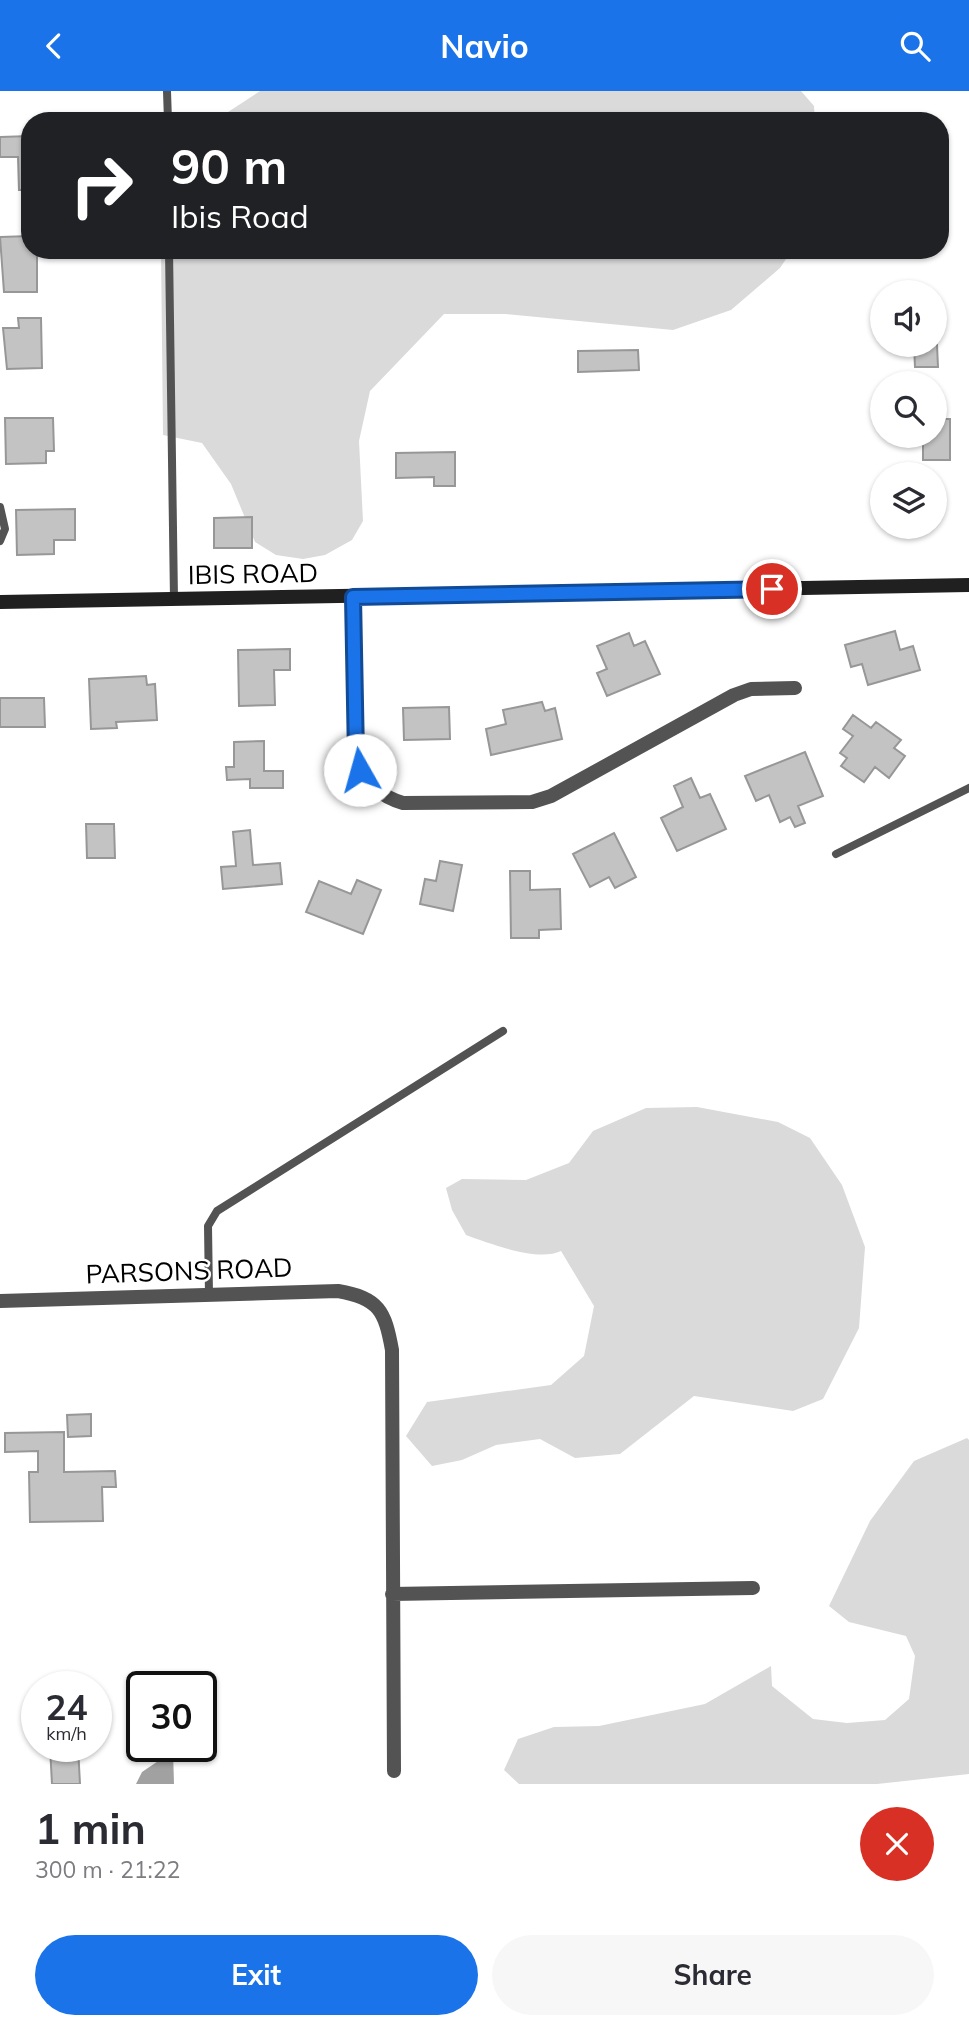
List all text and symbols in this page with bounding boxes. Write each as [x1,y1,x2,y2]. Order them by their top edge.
text: Navio [440,26,529,66]
icon: back [35,27,73,65]
icon: search [896,27,934,65]
text: 90 m [171,135,287,196]
icon: right [56,140,147,231]
text: Ibis Road [171,196,309,236]
map controls [870,280,947,539]
button: sound [870,280,947,357]
button: search [870,371,947,448]
button: layers [870,462,947,539]
street label: IBIS ROAD [188,556,318,591]
pin [742,559,802,619]
icon: arrive [753,570,791,608]
position arrow [323,733,397,807]
street label: PARSONS ROAD [85,1250,293,1291]
speed limit sign: 30 [126,1671,217,1762]
text: 24 [45,1685,88,1729]
text: km/h [46,1722,87,1745]
text: 1 min [35,1802,146,1855]
button: close [860,1807,934,1881]
text: 300 m · 21:22 [35,1855,180,1884]
button: Exit [35,1935,478,2015]
button: Share [492,1935,934,2015]

